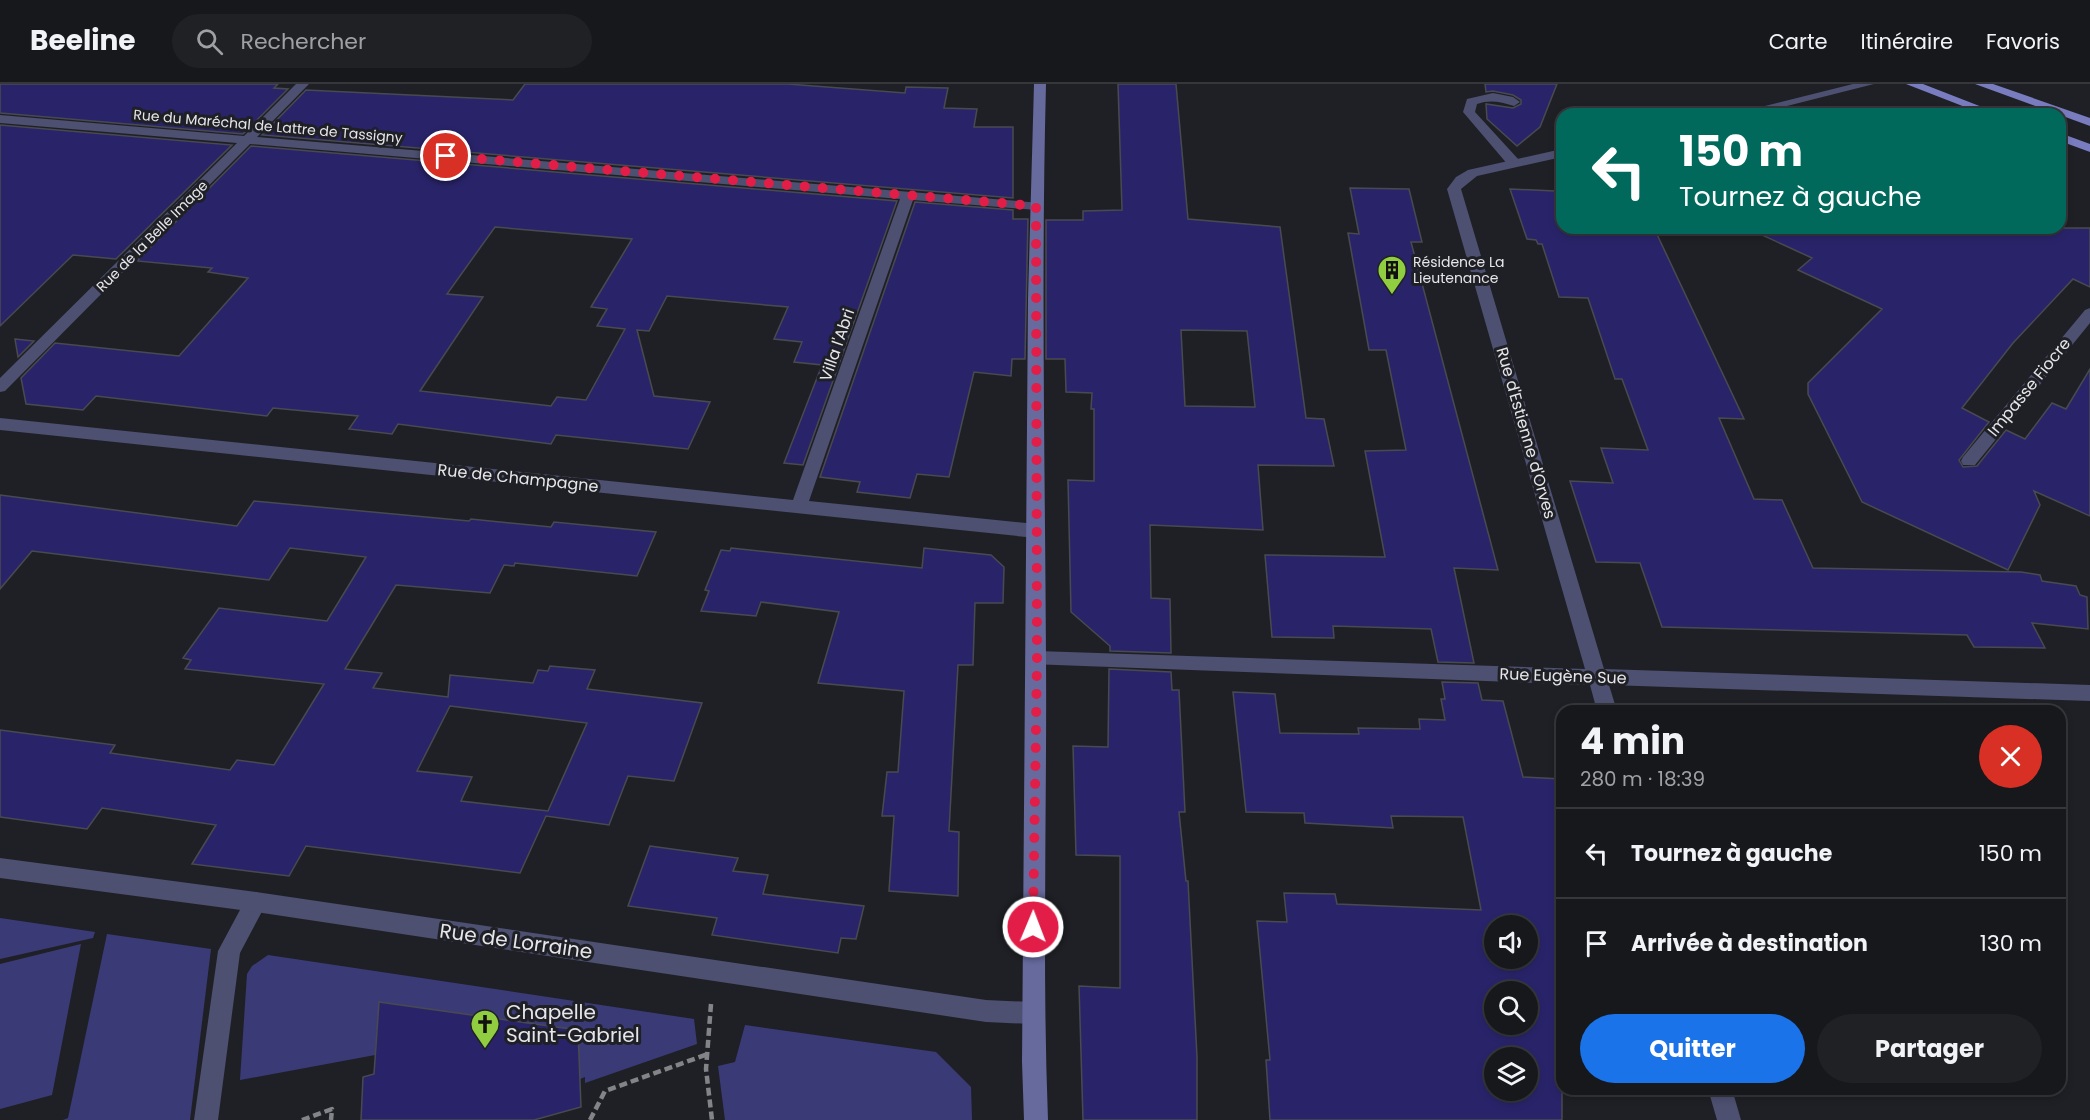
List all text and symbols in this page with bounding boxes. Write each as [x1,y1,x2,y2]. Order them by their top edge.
search box [172,14,592,68]
text: Beeline [30,21,136,60]
icon: search [193,25,226,58]
text: Rechercher [241,26,366,57]
text: Carte [1769,27,1828,56]
text: Itinéraire [1861,27,1953,56]
text: Favoris [1986,27,2060,56]
street label: Rue du Maréchal de Lattre de Tassigny [133,104,404,148]
text: 150 m [1679,122,1803,181]
pin [420,130,471,181]
icon: left [1580,132,1658,210]
icon: arrive [429,139,462,172]
street label: Rue de la Belle Image [92,176,212,296]
text: Tournez à gauche [1679,178,1921,215]
place label: Résidence La Lieutenance [1413,252,1504,288]
building icon: Résidence La Lieutenance [1376,254,1408,296]
street label: Villa l'Abri [814,305,860,385]
street label: Impasse Fiocre [1982,333,2076,441]
street label: Rue d'Estienne d'Orves [1490,344,1562,522]
street label: Rue de Champagne [436,458,600,498]
street label: Rue Eugène Sue [1499,662,1627,690]
text: 4 min [1580,716,1685,767]
button: close [1979,725,2042,788]
text: 280 m · 18:39 [1580,765,1705,793]
icon: left [1580,837,1613,870]
text: Tournez à gauche [1631,838,1832,869]
text: 150 m [1979,838,2042,869]
position arrow [1001,895,1065,959]
map controls [1484,915,1538,1101]
button: sound [1484,915,1538,969]
street label: Rue de Lorraine [438,916,594,966]
icon: arrive [1580,927,1613,960]
text: Arrivée à destination [1631,928,1868,959]
text: 130 m [1980,928,2042,959]
button: search [1484,981,1538,1035]
place label: Chapelle Saint-Gabriel [506,998,640,1049]
church icon: Chapelle Saint-Gabriel [469,1008,501,1050]
button: Quitter [1580,1014,1805,1083]
button: Partager [1817,1014,2042,1083]
button: layers [1484,1047,1538,1101]

